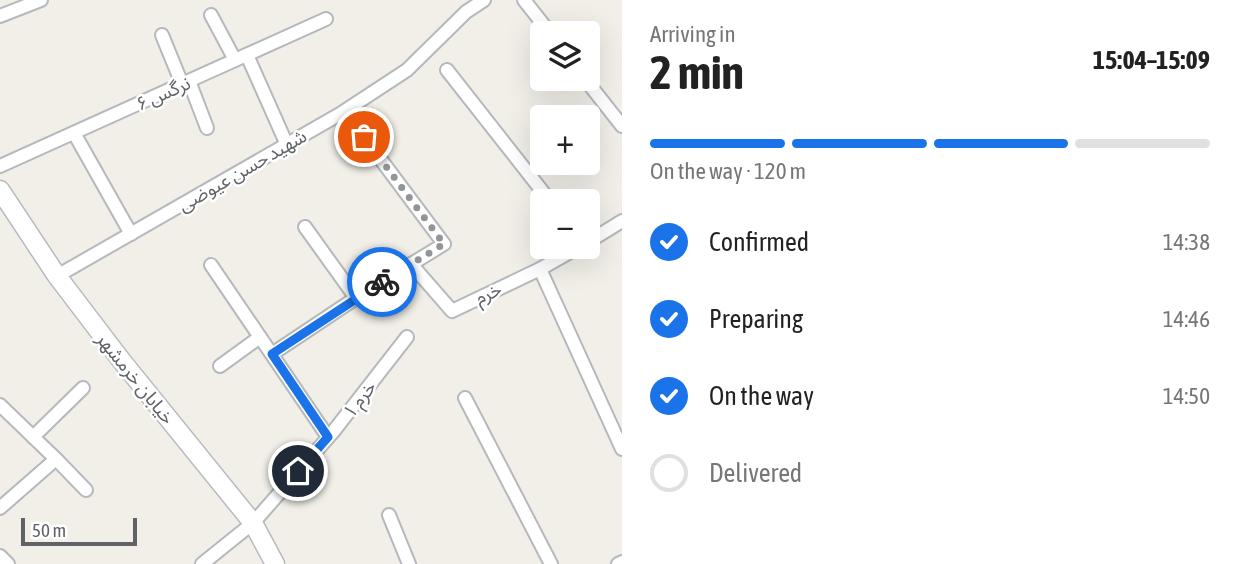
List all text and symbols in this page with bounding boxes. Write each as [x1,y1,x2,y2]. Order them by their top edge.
map controls [530,21,600,259]
button: layers [530,21,600,91]
text: Arriving in [650,21,736,47]
text: 15:04–15:09 [1093,45,1210,75]
text: 2 min [650,46,744,99]
street label: نرگس ۶ [132,71,194,116]
button: + [530,105,600,175]
pin [334,107,394,167]
icon: bag [345,118,383,156]
street label: شهید حسن عیوضی [174,124,311,217]
text: On the way · 120 m [650,158,806,184]
button: − [530,189,600,259]
icon: check [650,223,688,261]
text: Confirmed [709,227,809,257]
text: 14:38 [1163,229,1210,255]
courier [347,247,417,317]
icon: bike [363,263,401,301]
street label: خرم [471,277,507,312]
icon: check [650,300,688,338]
text: Preparing [709,304,803,334]
text: 14:46 [1163,306,1210,332]
street label: خیابان خرمشهر [91,327,180,429]
street label: خرم ۱ [338,376,383,424]
icon: check [650,377,688,415]
text: On the way [709,381,814,411]
text: 14:50 [1163,383,1210,409]
pin [268,441,328,501]
icon: home [279,452,317,490]
text: Delivered [709,458,802,488]
scale bar [21,515,136,547]
text: 50 m [32,519,66,541]

